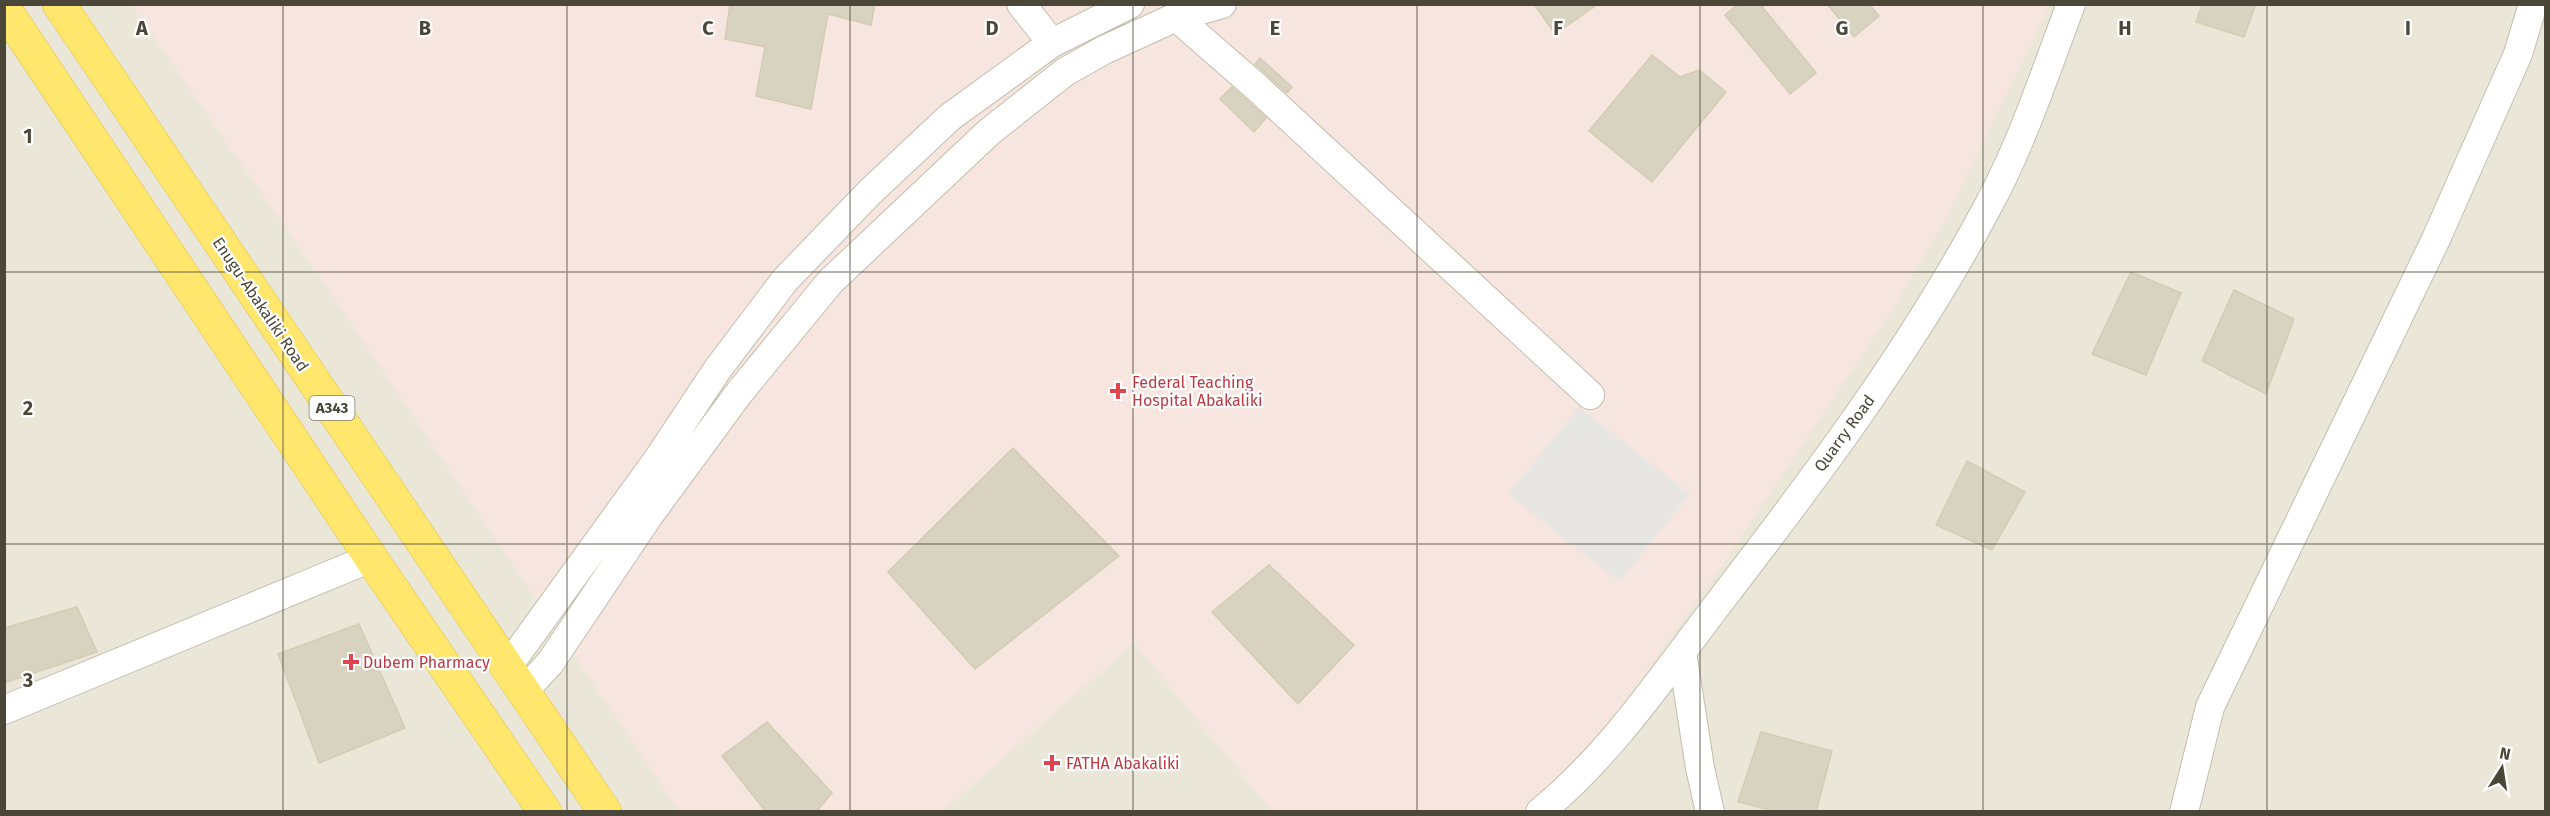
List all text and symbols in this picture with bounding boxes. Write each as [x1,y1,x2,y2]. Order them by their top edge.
text: A [135,16,149,40]
text: B [419,16,431,40]
text: C [702,16,714,40]
text: D [985,16,999,40]
text: E [1270,16,1280,40]
text: F [1553,16,1563,40]
text: G [1836,16,1848,40]
text: H [2118,16,2132,40]
text: I [2405,16,2411,40]
text: 1 [23,124,33,148]
street label: Enugu-Abakaliki Road [209,234,313,375]
place label: Federal Teaching Hospital Abakaliki [1132,373,1262,410]
marker: Federal Teaching Hospital Abakaliki [1109,382,1127,400]
street label: Quarry Road [1810,391,1879,475]
text: 2 [23,396,33,420]
road number: A343 [310,396,354,420]
place label: Dubem Pharmacy [363,653,490,672]
marker: Dubem Pharmacy [344,655,358,669]
text: 3 [22,668,33,692]
north arrow [2472,738,2532,798]
text: N [2498,743,2512,764]
marker: FATHA Abakaliki [1043,754,1061,772]
place label: FATHA Abakaliki [1066,754,1180,773]

